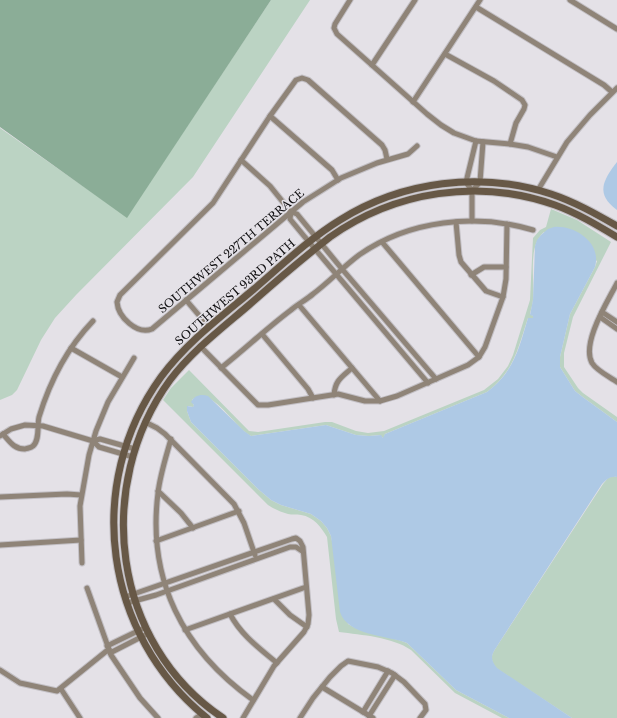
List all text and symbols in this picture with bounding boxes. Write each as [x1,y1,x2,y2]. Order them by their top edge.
street label: SOUTHWEST 227TH TERRACE [155,186,307,316]
street label: SOUTHWEST 93RD PATH [172,236,298,348]

